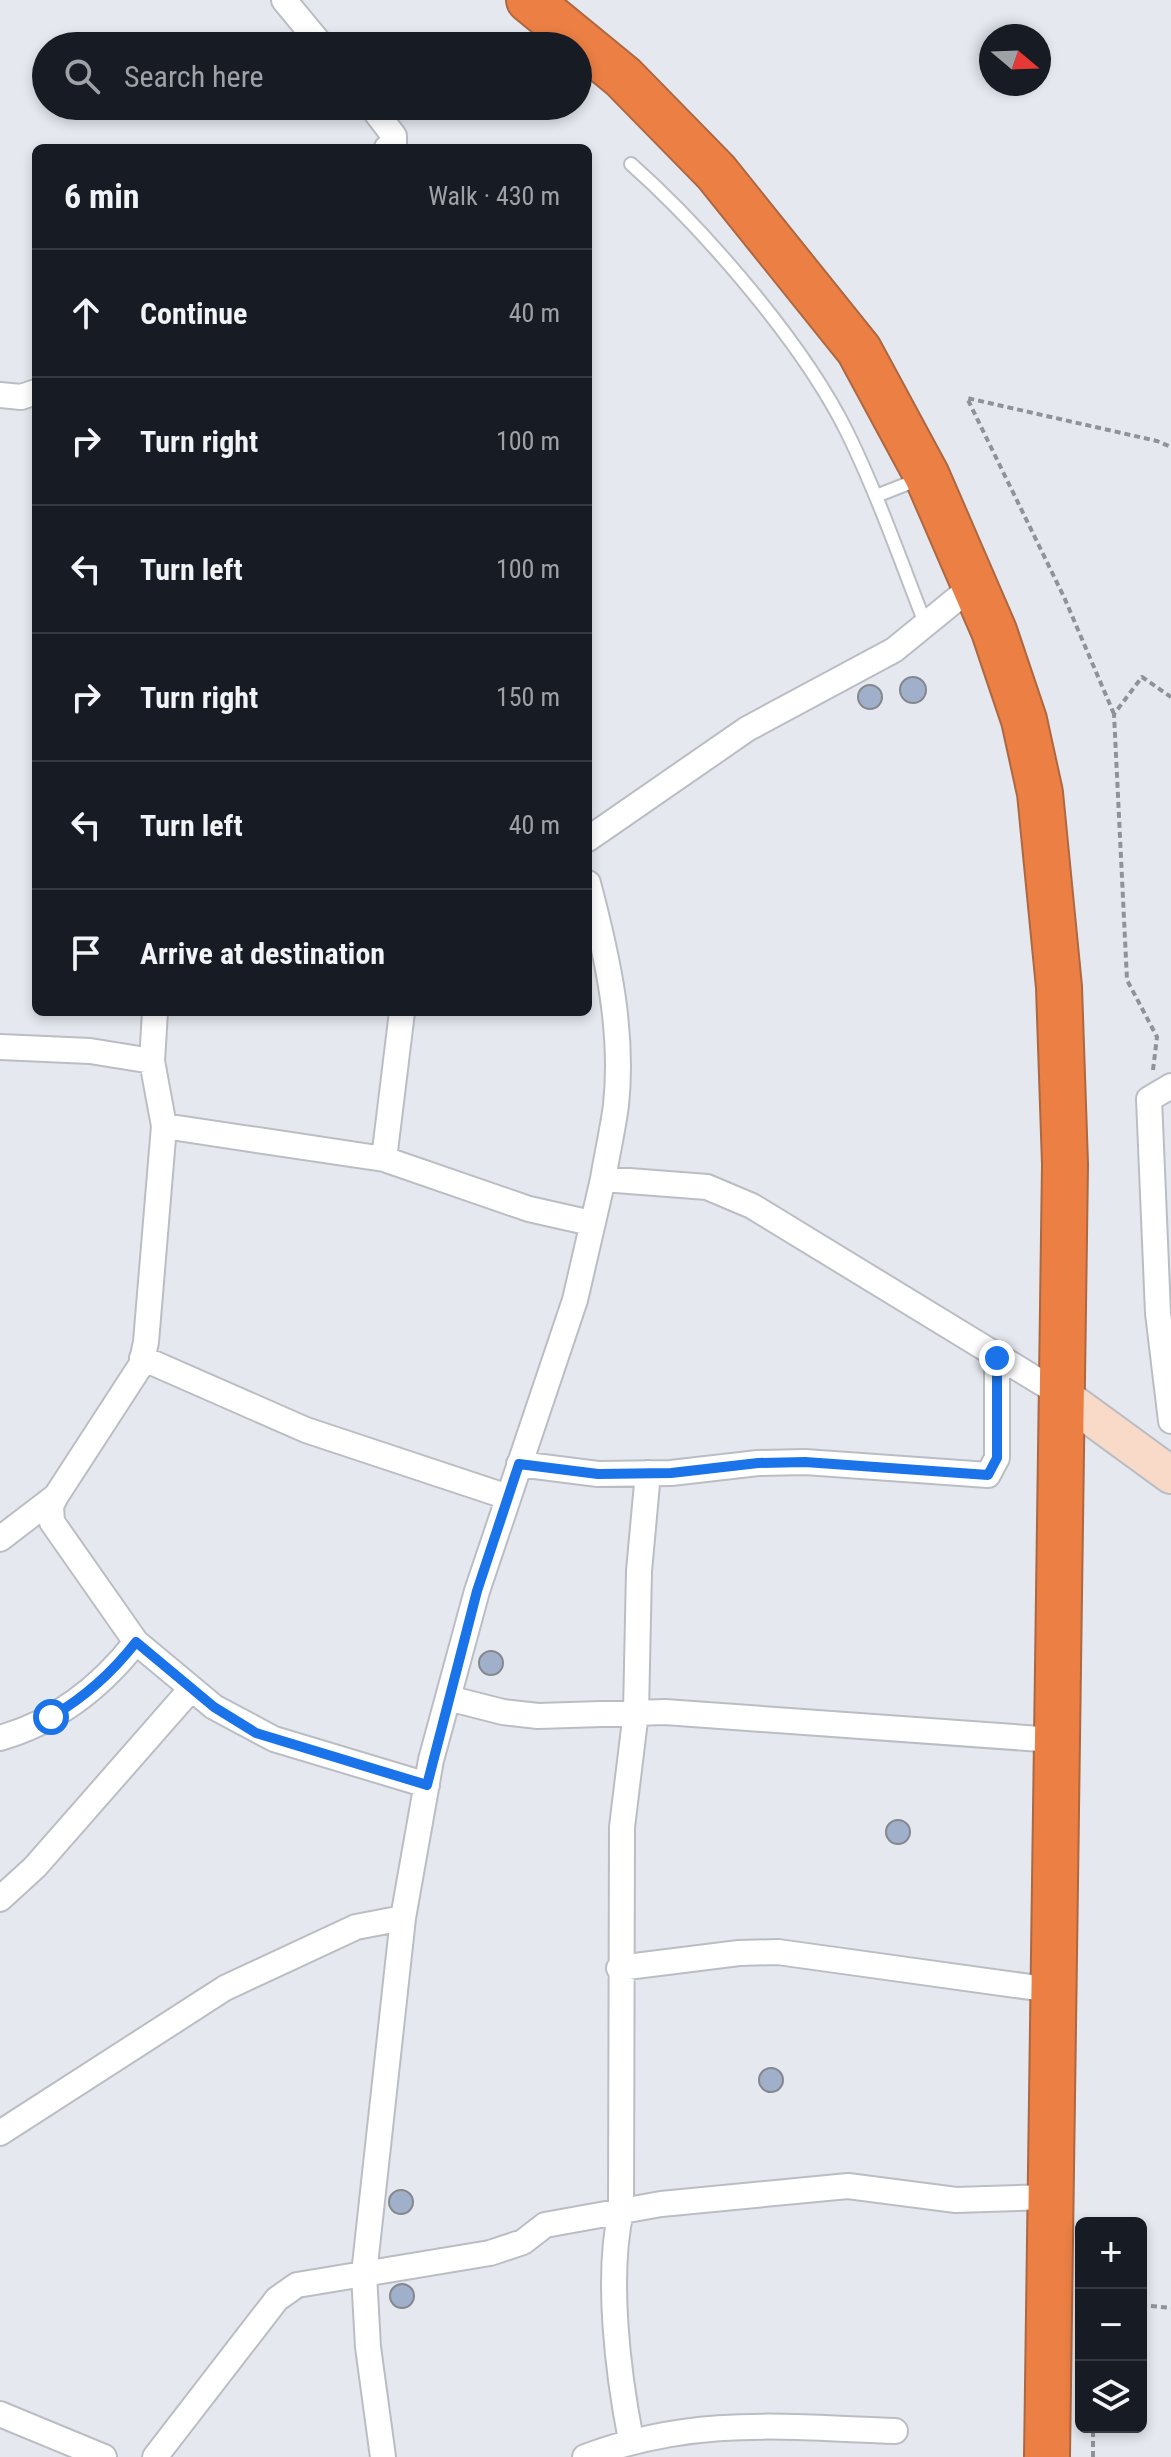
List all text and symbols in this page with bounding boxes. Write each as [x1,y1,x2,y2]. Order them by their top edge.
north arrow [979,24,1051,96]
search box [32,32,592,120]
icon: search [60,54,104,98]
text: Search here [124,59,264,94]
text: 6 min [64,176,140,216]
text: Walk · 430 m [428,181,560,211]
icon: ahead [64,291,108,335]
text: Continue [140,296,247,331]
text: 40 m [509,298,560,328]
icon: right [64,419,108,463]
text: Turn right [140,424,258,459]
text: 100 m [496,426,560,456]
icon: left [64,547,108,591]
text: Turn left [140,552,243,587]
text: 100 m [496,554,560,584]
icon: right [64,675,108,719]
text: Turn right [140,680,258,715]
text: 150 m [496,682,560,712]
icon: left [64,803,108,847]
text: Turn left [140,808,243,843]
text: 40 m [509,810,560,840]
icon: arrive [64,931,108,975]
text: Arrive at destination [140,936,385,971]
route end [979,1340,1015,1376]
route start [33,1699,69,1735]
map controls [1075,2217,1147,2433]
button: + [1075,2217,1147,2289]
button: − [1075,2289,1147,2361]
button: layers [1075,2361,1147,2433]

